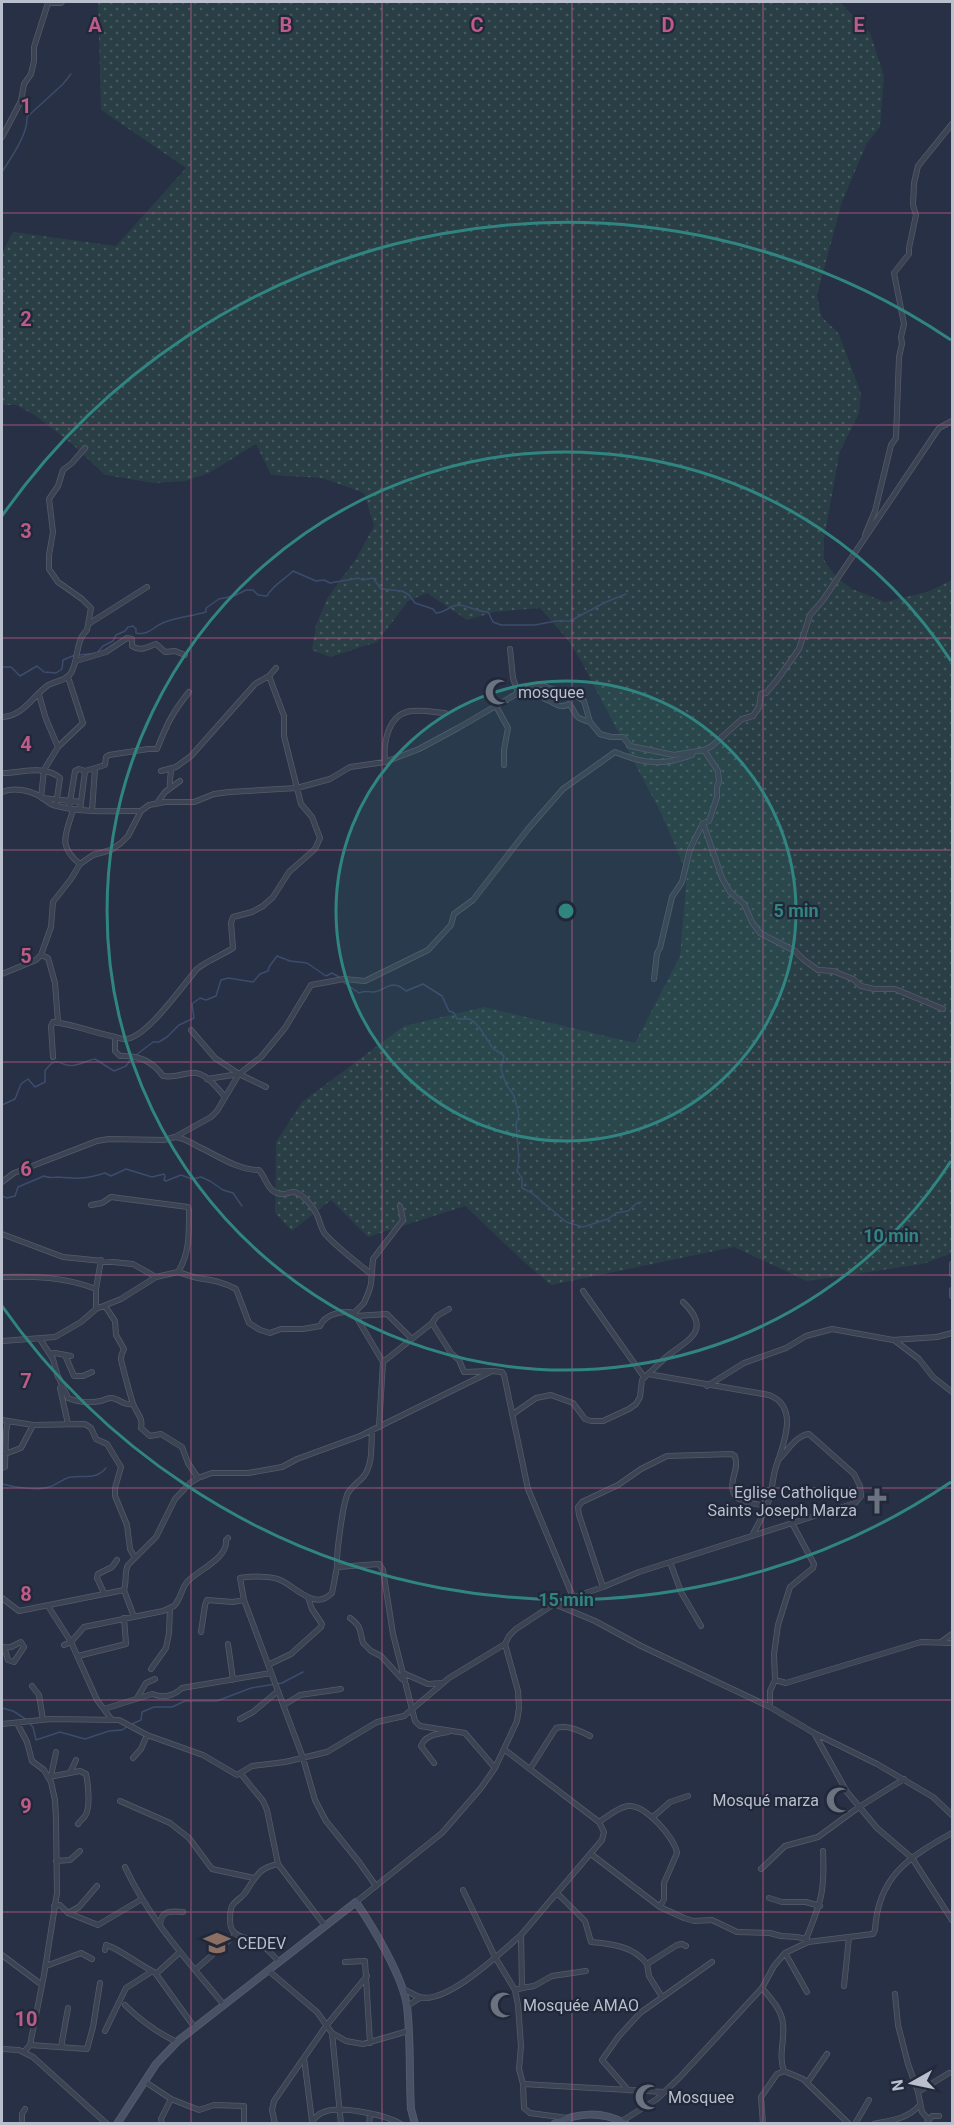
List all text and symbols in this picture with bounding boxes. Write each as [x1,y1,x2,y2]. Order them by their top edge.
text: A [88,13,102,37]
text: B [280,13,292,37]
text: C [470,13,484,37]
text: D [662,13,675,37]
text: E [853,13,865,37]
text: 1 [20,94,32,118]
text: 2 [20,307,32,331]
text: 3 [20,519,32,543]
mosque icon: mosquee [483,677,513,707]
place label: mosquee [518,683,584,702]
text: 4 [20,732,32,756]
text: 5 min [773,900,819,921]
centre of rings [556,901,576,921]
text: 5 [20,944,32,968]
text: 6 [20,1157,32,1181]
text: 10 min [863,1225,919,1246]
text: 7 [20,1369,32,1393]
place label: Eglise Catholique Saints Joseph Marza [707,1483,857,1520]
church icon: Eglise Catholique Saints Joseph Marza [862,1486,892,1516]
text: 8 [20,1582,32,1606]
text: 15 min [538,1589,594,1610]
mosque icon: Mosqué marza [824,1785,854,1815]
place label: Mosqué marza [712,1791,819,1810]
text: 9 [20,1794,32,1818]
school or university icon: CEDEV [202,1928,232,1958]
place label: CEDEV [237,1934,286,1953]
mosque icon: Mosquée AMAO [488,1990,518,2020]
place label: Mosquée AMAO [523,1996,639,2015]
text: 10 [15,2007,37,2031]
north arrow [882,2053,942,2113]
text: N [887,2078,908,2092]
mosque icon: Mosquee [633,2082,663,2112]
place label: Mosquee [668,2088,734,2107]

